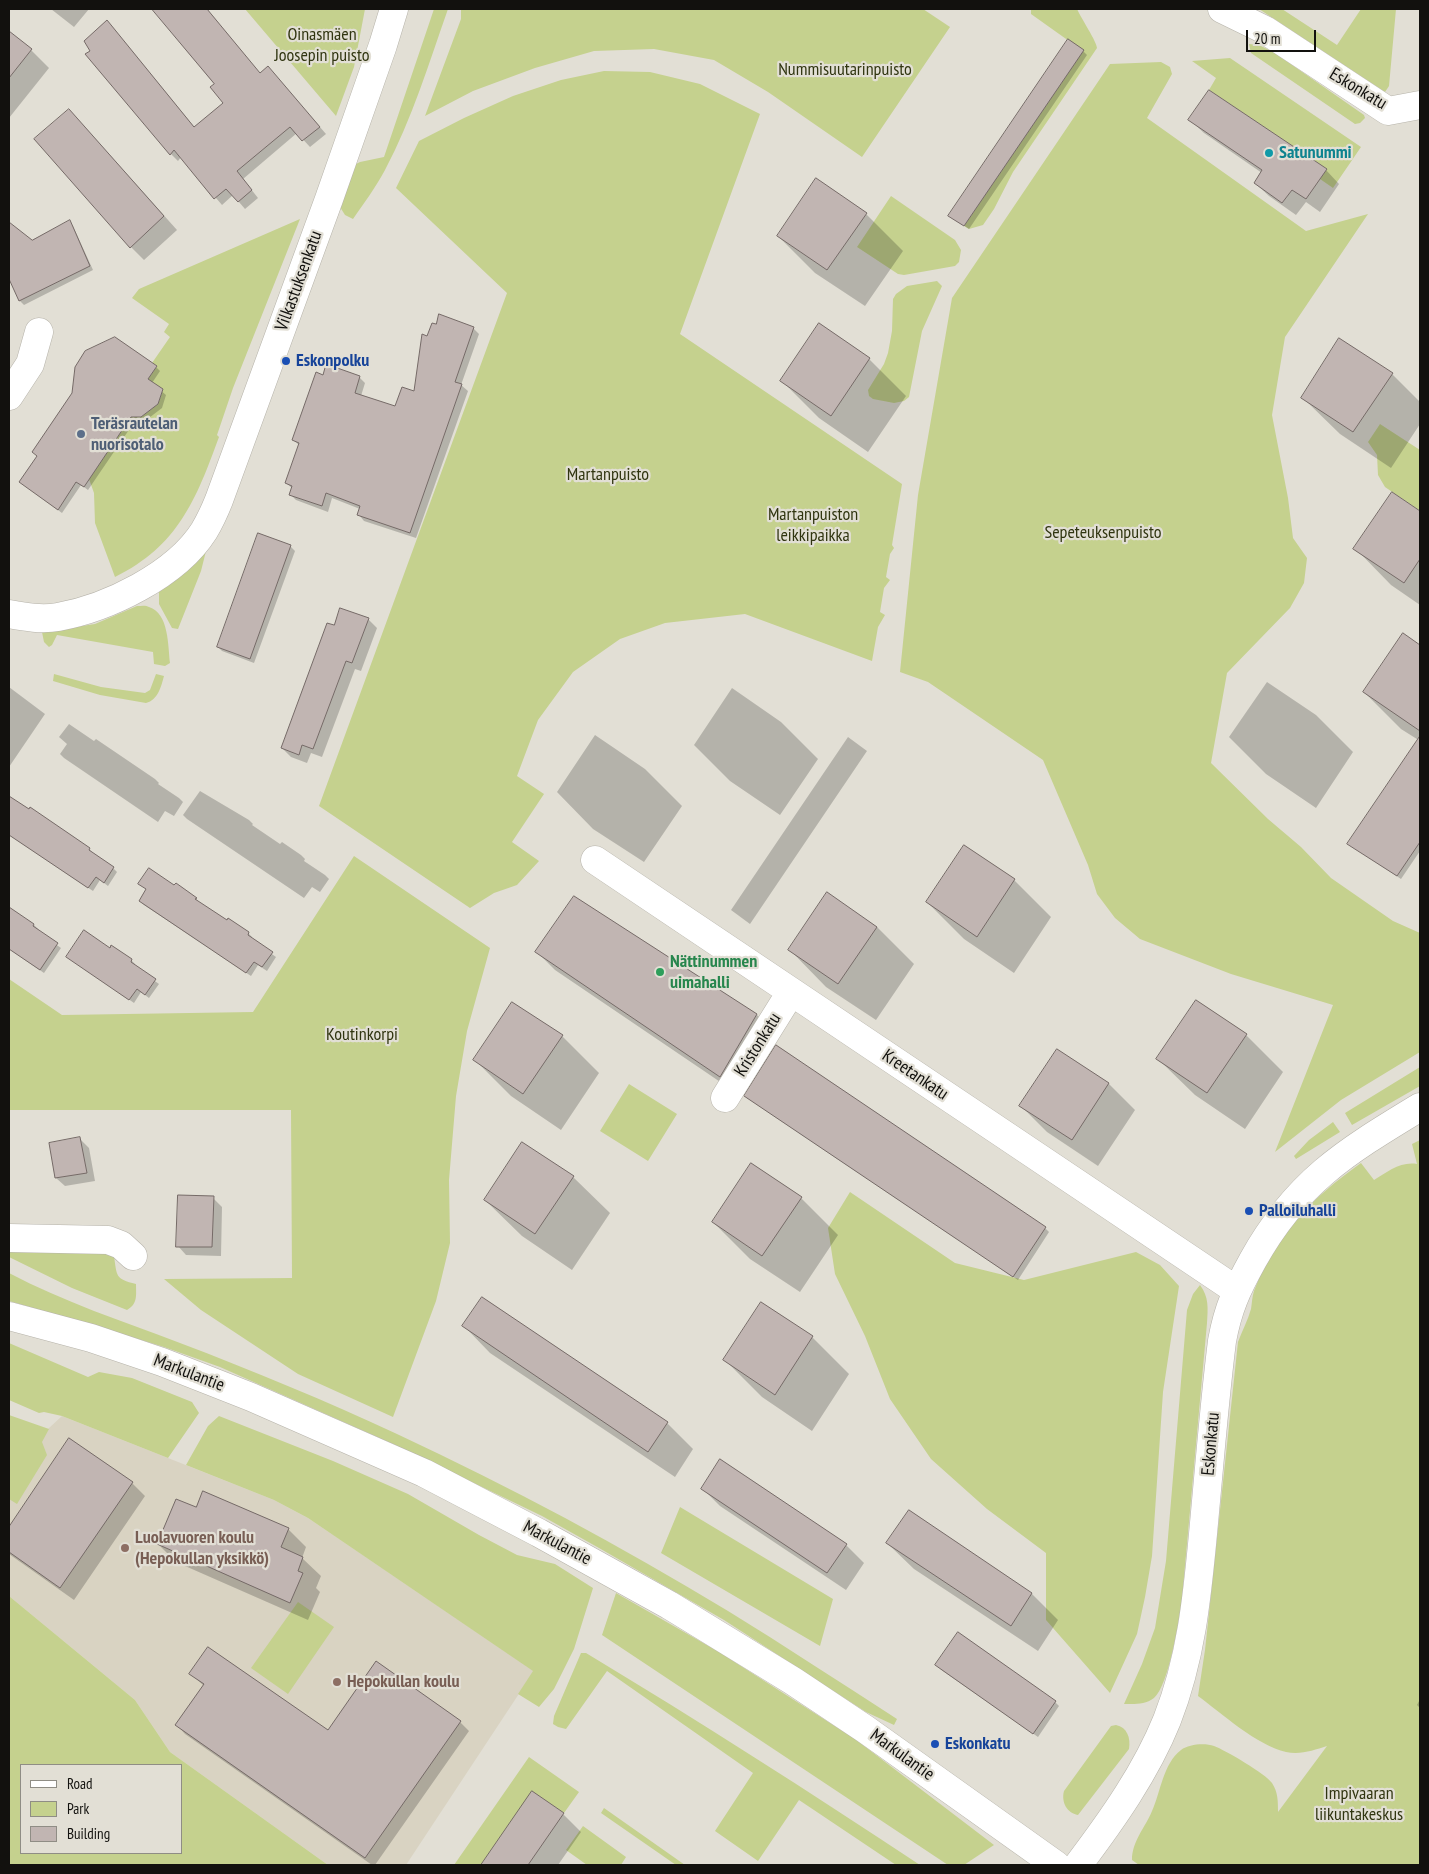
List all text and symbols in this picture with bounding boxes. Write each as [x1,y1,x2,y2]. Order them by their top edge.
scale bar [1249,20,1319,52]
park label: Oinasmäen Joosepin puisto [274,24,370,66]
text: 20 m [1254,29,1280,48]
park label: Nummisuutarinpuisto [778,59,912,81]
street label: Eskonkatu [1325,63,1391,115]
place label: Satunummi [1279,142,1352,164]
marker: Satunummi [1263,147,1275,159]
street label: Vilkastuksenkatu [271,228,327,334]
place label: Eskonpolku [296,350,369,372]
marker: Eskonpolku [280,355,292,367]
place label: Teräsrautelan nuorisotalo [91,413,178,456]
marker: Teräsrautelan nuorisotalo [75,428,87,440]
park label: Martanpuisto [567,464,649,486]
park label: Martanpuiston leikkipaikka [768,504,858,546]
park label: Sepeteuksenpuisto [1044,522,1162,544]
place label: Nättinummen uimahalli [670,951,757,994]
marker: Nättinummen uimahalli [654,966,666,978]
street label: Kristonkatu [730,1009,786,1081]
park label: Koutinkorpi [326,1024,398,1046]
street label: Kreetankatu [878,1045,952,1105]
place label: Palloiluhalli [1259,1200,1336,1222]
marker: Palloiluhalli [1243,1205,1255,1217]
street label: Markulantie [151,1350,227,1396]
street label: Eskonkatu [1197,1412,1225,1476]
street label: Markulantie [519,1516,595,1570]
place label: Luolavuoren koulu (Hepokullan yksikkö) [135,1527,269,1570]
marker: Luolavuoren koulu (Hepokullan yksikkö) [119,1542,131,1554]
place label: Hepokullan koulu [347,1671,459,1693]
marker: Hepokullan koulu [331,1676,343,1688]
street label: Markulantie [866,1725,938,1785]
place label: Eskonkatu [945,1733,1010,1755]
marker: Eskonkatu [929,1738,941,1750]
legend [20,1764,182,1854]
text: Road [67,1774,93,1793]
park label: Impivaaran liikuntakeskus [1315,1783,1403,1826]
text: Park [67,1799,89,1818]
text: Building [67,1824,110,1843]

